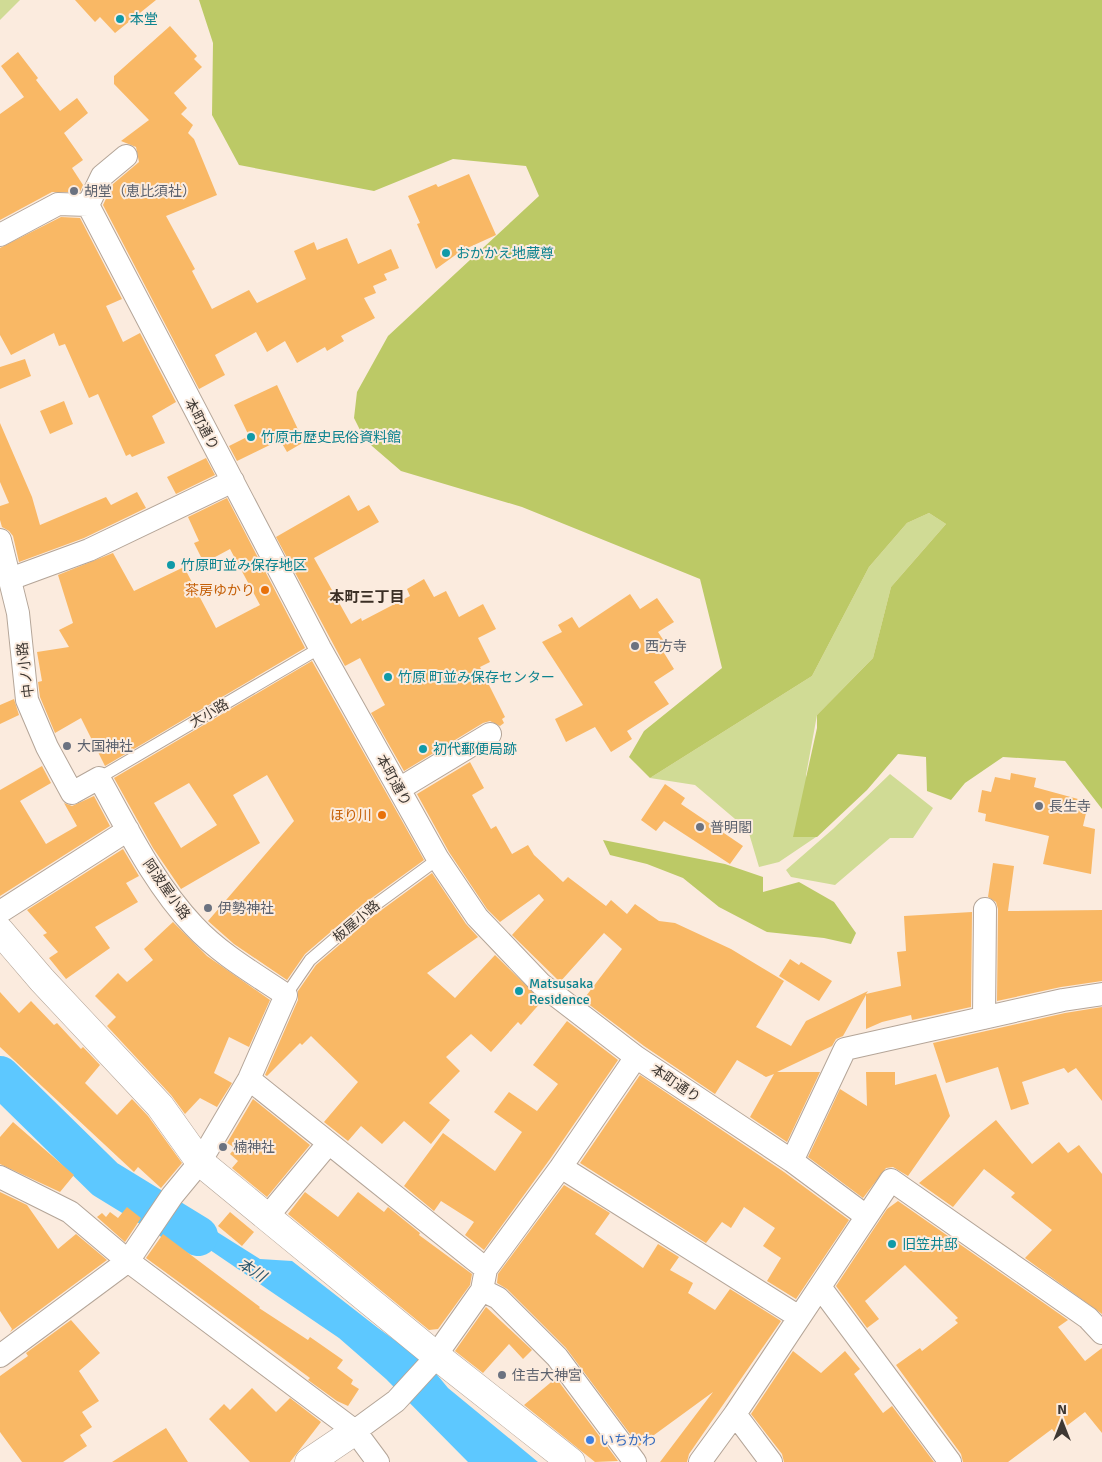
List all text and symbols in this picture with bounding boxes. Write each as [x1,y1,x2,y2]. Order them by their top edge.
place label: 本堂 [130,11,158,28]
marker: 本堂 [114,13,126,25]
place label: 胡堂（恵比須社） [84,183,196,200]
marker: 胡堂（恵比須社） [68,185,80,197]
place label: おかかえ地蔵尊 [456,245,554,262]
marker: おかかえ地蔵尊 [440,247,452,259]
street label: 本町通り [181,396,222,453]
place label: 竹原市歴史民俗資料館 [261,429,401,446]
marker: 竹原市歴史民俗資料館 [245,431,257,443]
place label: 竹原町並み保存地区 [181,557,307,574]
marker: 竹原町並み保存地区 [165,559,177,571]
place label: 茶房ゆかり [185,582,255,599]
marker: 茶房ゆかり [259,584,271,596]
district label: 本町三丁目 [329,588,405,606]
place label: 西方寺 [645,638,687,655]
marker: 西方寺 [629,640,641,652]
street label: 中ノ小路 [14,641,37,699]
place label: 竹原 町並み保存センター [398,669,555,686]
marker: 竹原 町並み保存センター [382,671,394,683]
street label: 大小路 [187,696,232,731]
place label: 大国神社 [77,738,133,755]
marker: 大国神社 [61,740,73,752]
place label: 初代郵便局跡 [433,741,517,758]
marker: 初代郵便局跡 [417,743,429,755]
street label: 本町通り [373,752,415,809]
place label: 長生寺 [1049,798,1091,815]
marker: 長生寺 [1033,800,1045,812]
place label: ほり川 [330,807,372,824]
marker: ほり川 [376,809,388,821]
place label: 普明閣 [710,819,752,836]
marker: 普明閣 [694,821,706,833]
street label: 阿波屋小路 [140,856,194,923]
street label: 板屋小路 [329,897,383,946]
place label: 伊勢神社 [218,900,274,917]
marker: 伊勢神社 [202,902,214,914]
place label: Matsusaka Residence [529,975,593,1008]
marker: Matsusaka Residence [513,985,525,997]
street label: 本町通り [648,1061,704,1106]
place label: 楠神社 [233,1139,275,1156]
marker: 楠神社 [217,1141,229,1153]
place label: 旧笠井邸 [902,1236,958,1253]
marker: 旧笠井邸 [886,1238,898,1250]
water label: 本川 [235,1254,271,1287]
place label: 住吉大神宮 [512,1367,582,1384]
marker: 住吉大神宮 [496,1369,508,1381]
north arrow [1037,1397,1087,1447]
text: N [1057,1401,1067,1418]
place label: いちかわ [600,1432,656,1449]
marker: いちかわ [584,1434,596,1446]

